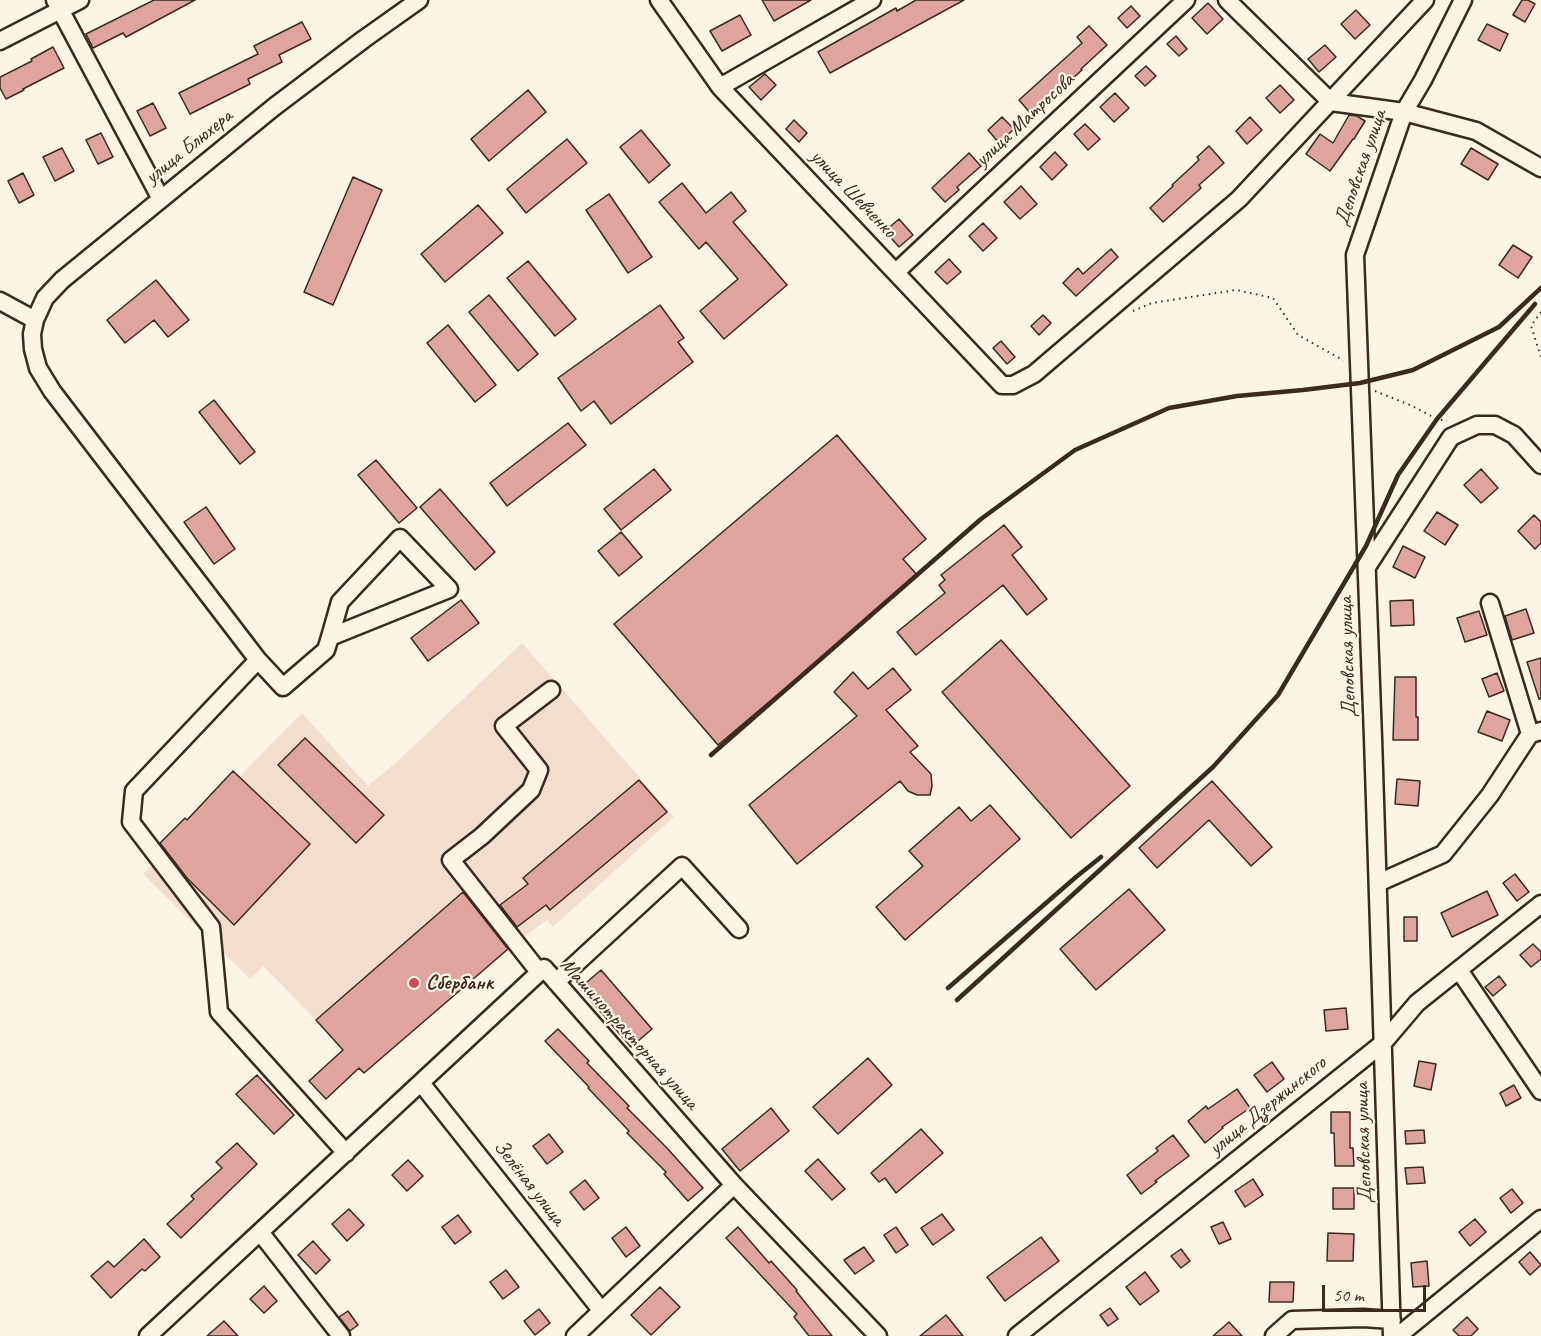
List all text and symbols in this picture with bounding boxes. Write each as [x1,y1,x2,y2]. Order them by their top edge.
street label: улица Матросова [970,68,1080,172]
street label: улица Блюхера [140,104,238,190]
street label: Деповская улица [1329,107,1393,229]
street label: улица Шевченко [805,144,901,244]
street label: Деповская улица [1333,596,1363,718]
street label: Машинотракторная улица [554,953,704,1115]
place label: Сбербанк [426,970,493,996]
marker: Сбербанк [407,976,421,990]
street label: улица Дзержинского [1204,1051,1332,1161]
street label: Деповская улица [1349,1082,1379,1204]
street label: Зелёная улица [488,1135,570,1231]
scale bar [1325,1273,1428,1311]
text: 50 m [1333,1284,1364,1306]

